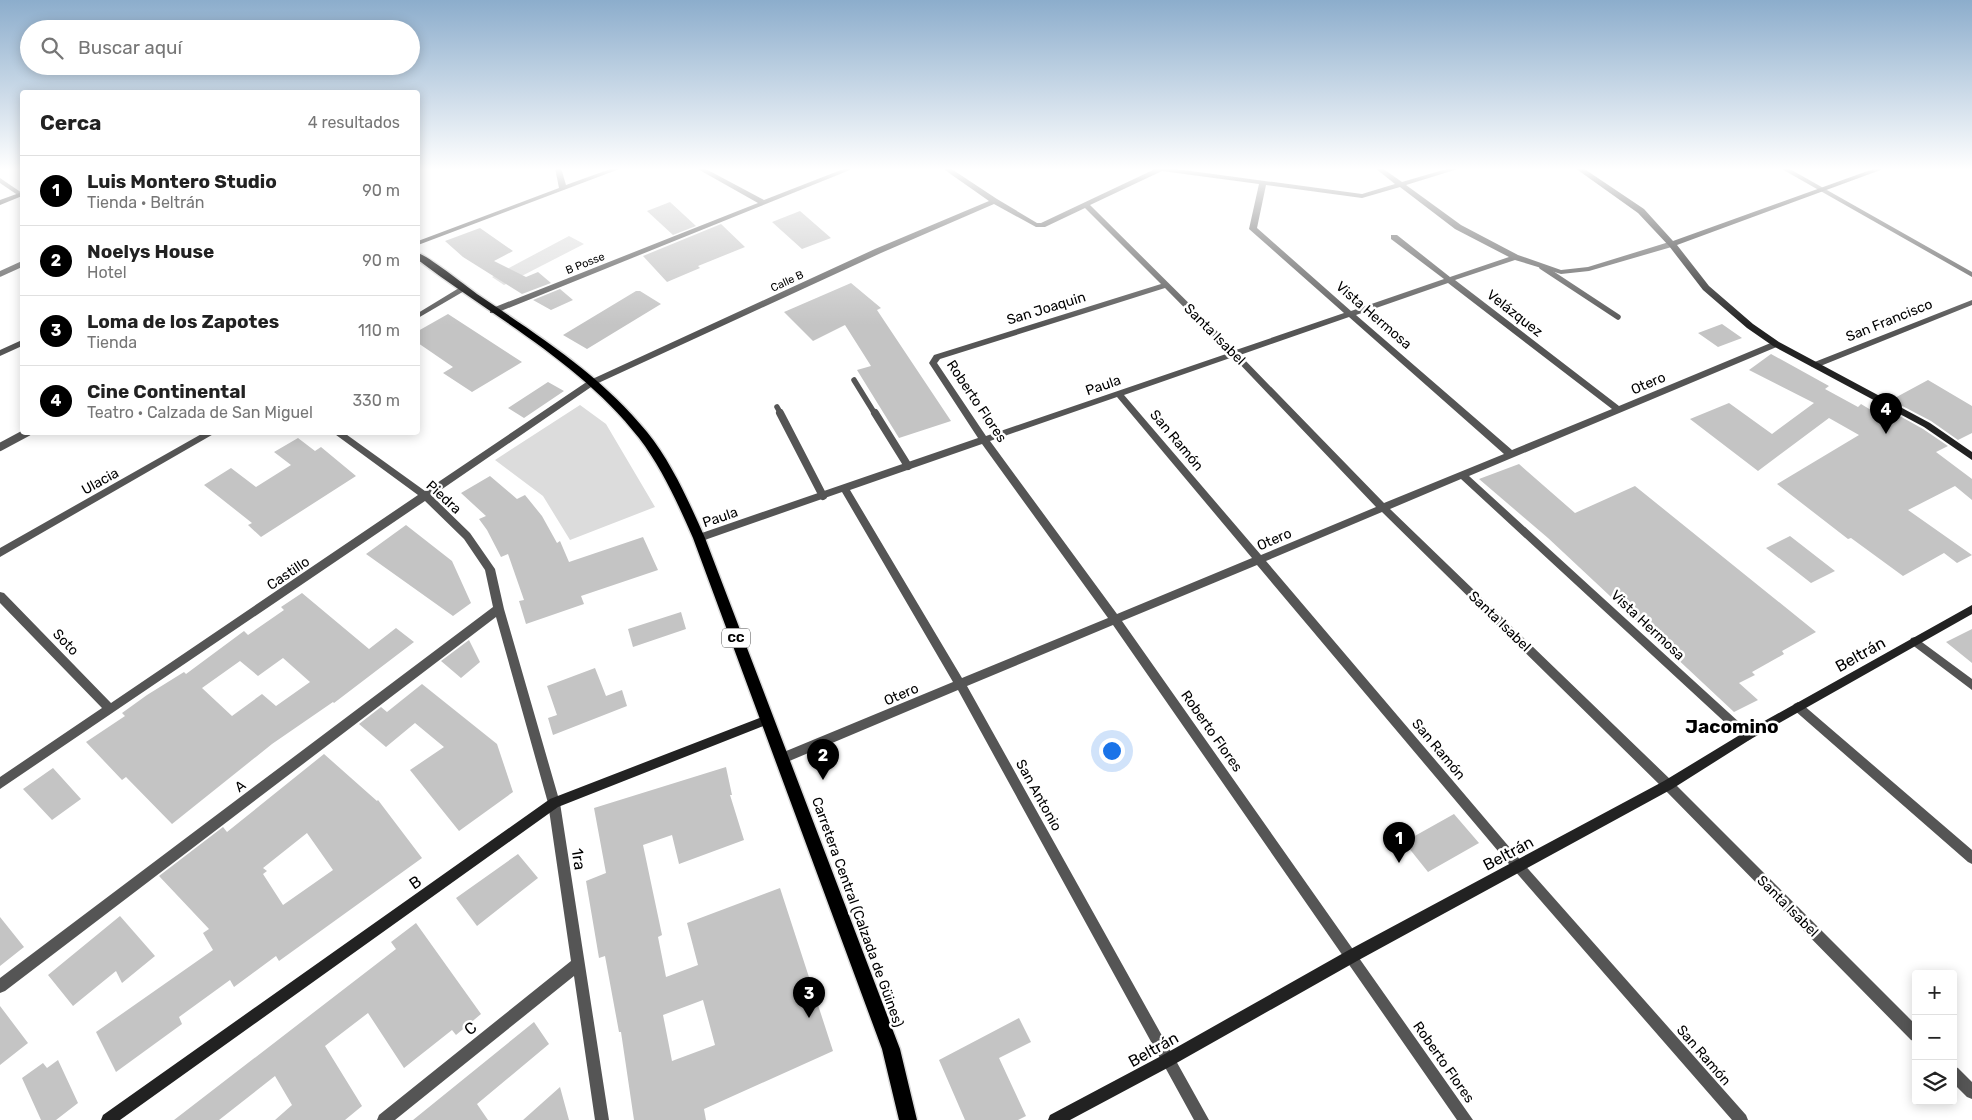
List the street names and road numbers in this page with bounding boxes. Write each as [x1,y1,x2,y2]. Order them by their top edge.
street label: B Posse [564,250,607,277]
street label: Calle B [769,268,806,295]
street label: Vista Hermosa [1332,278,1415,353]
street label: Velázquez [1483,286,1546,340]
street label: San Joaquin [1005,288,1088,329]
street label: San Francisco [1843,295,1935,346]
street label: Santa Isabel [1180,300,1249,369]
street label: Roberto Flores [943,357,1010,446]
street label: Otero [1628,369,1668,398]
street label: Paula [1083,372,1123,399]
street label: San Ramón [1146,406,1207,474]
street label: Ulacia [79,464,122,499]
street label: Piedra [423,477,465,518]
street label: Paula [700,504,740,531]
street label: Otero [1254,525,1294,554]
street label: Castillo [264,553,313,594]
street label: Vista Hermosa [1607,587,1688,664]
street label: Santa Isabel [1465,588,1534,655]
street label: Soto [49,626,82,659]
road number: CC [722,628,750,648]
street label: Beltrán [1832,633,1889,676]
street label: Otero [881,680,921,709]
street label: Roberto Flores [1177,687,1246,775]
street label: San Ramón [1408,715,1469,783]
street label: San Antonio [1012,756,1065,834]
street label: A [231,776,250,796]
street label: Carretera Central (Calzada de Güines) [808,795,907,1030]
street label: Beltrán [1480,832,1537,875]
street label: 1ra [567,847,590,871]
street label: B [405,872,425,893]
street label: Santa Isabel [1753,872,1822,941]
street label: C [460,1018,480,1039]
street label: Roberto Flores [1409,1018,1478,1106]
street label: San Ramón [1673,1022,1734,1089]
street label: Beltrán [1125,1028,1182,1071]

